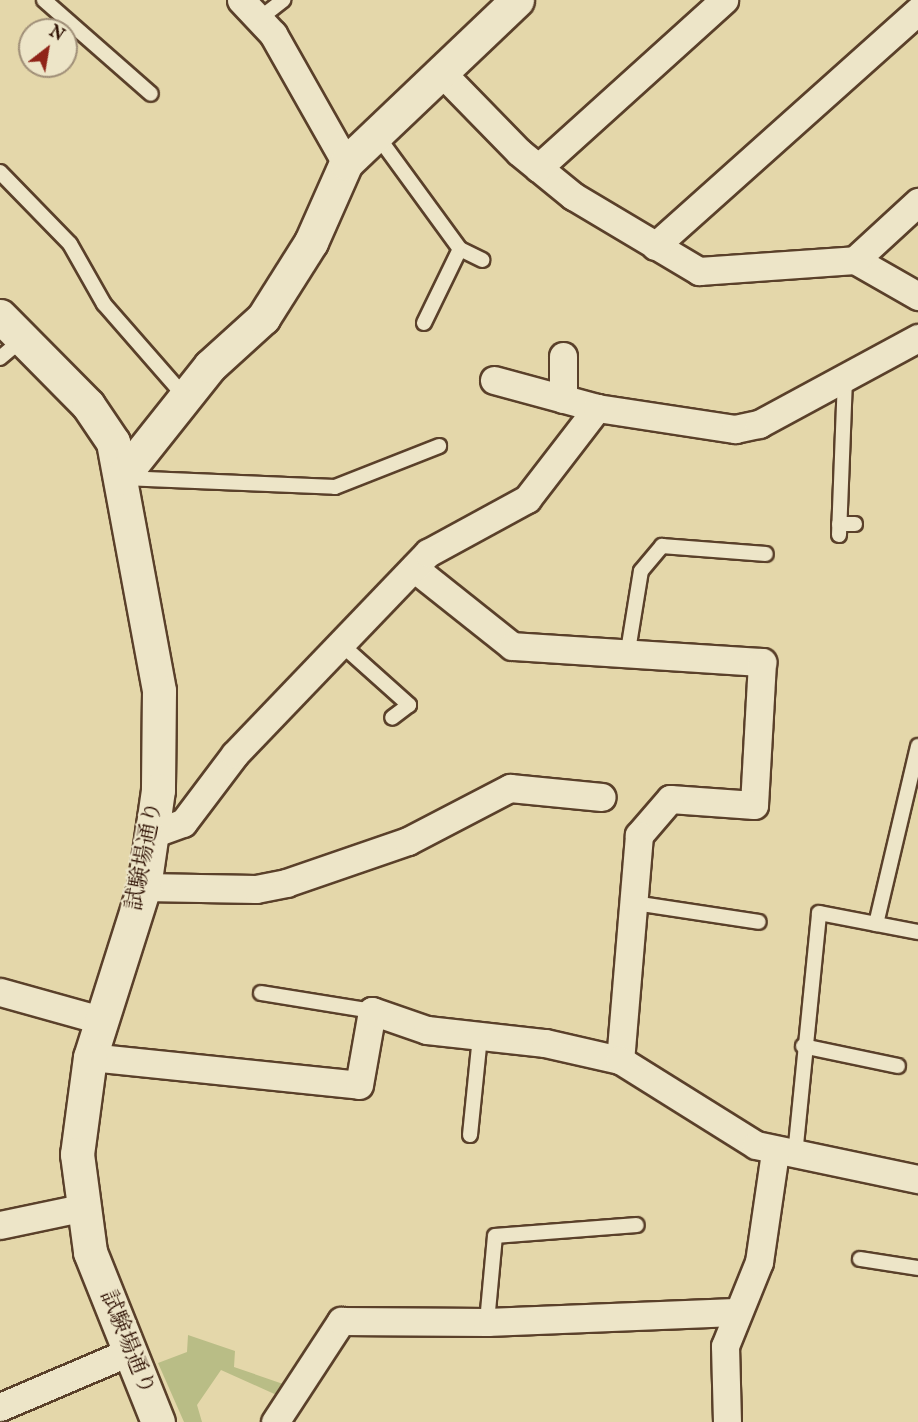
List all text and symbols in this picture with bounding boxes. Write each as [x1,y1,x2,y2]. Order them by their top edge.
north arrow [18,18,78,78]
text: N [45,22,67,46]
street label: 試験場通り [122,799,168,913]
street label: 試験場通り [94,1287,160,1399]

